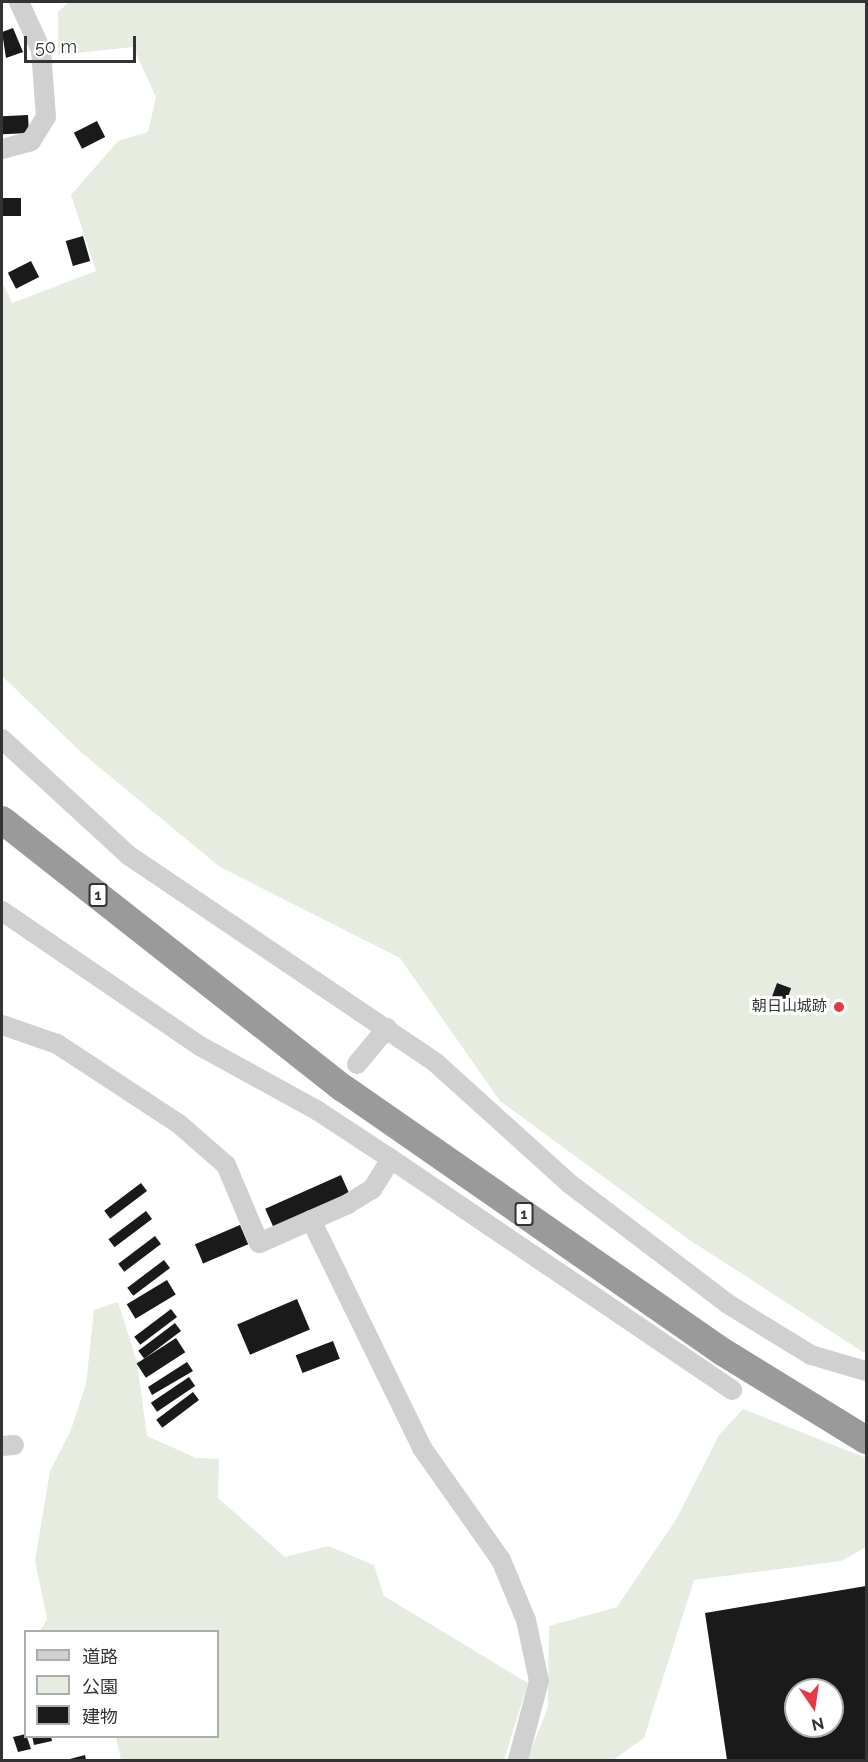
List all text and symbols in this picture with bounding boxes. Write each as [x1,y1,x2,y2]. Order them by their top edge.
scale bar [27,24,140,62]
text: 50 m [35,36,77,57]
road number: 1 [88,884,108,906]
place label: 朝日山城跡 [752,998,827,1016]
marker: 朝日山城跡 [832,1000,846,1014]
road number: 1 [514,1203,534,1225]
legend [24,1630,219,1738]
text: 道路 [82,1646,118,1667]
text: 公園 [82,1676,118,1697]
north arrow [784,1678,844,1738]
text: 建物 [82,1706,118,1727]
text: N [810,1713,826,1735]

